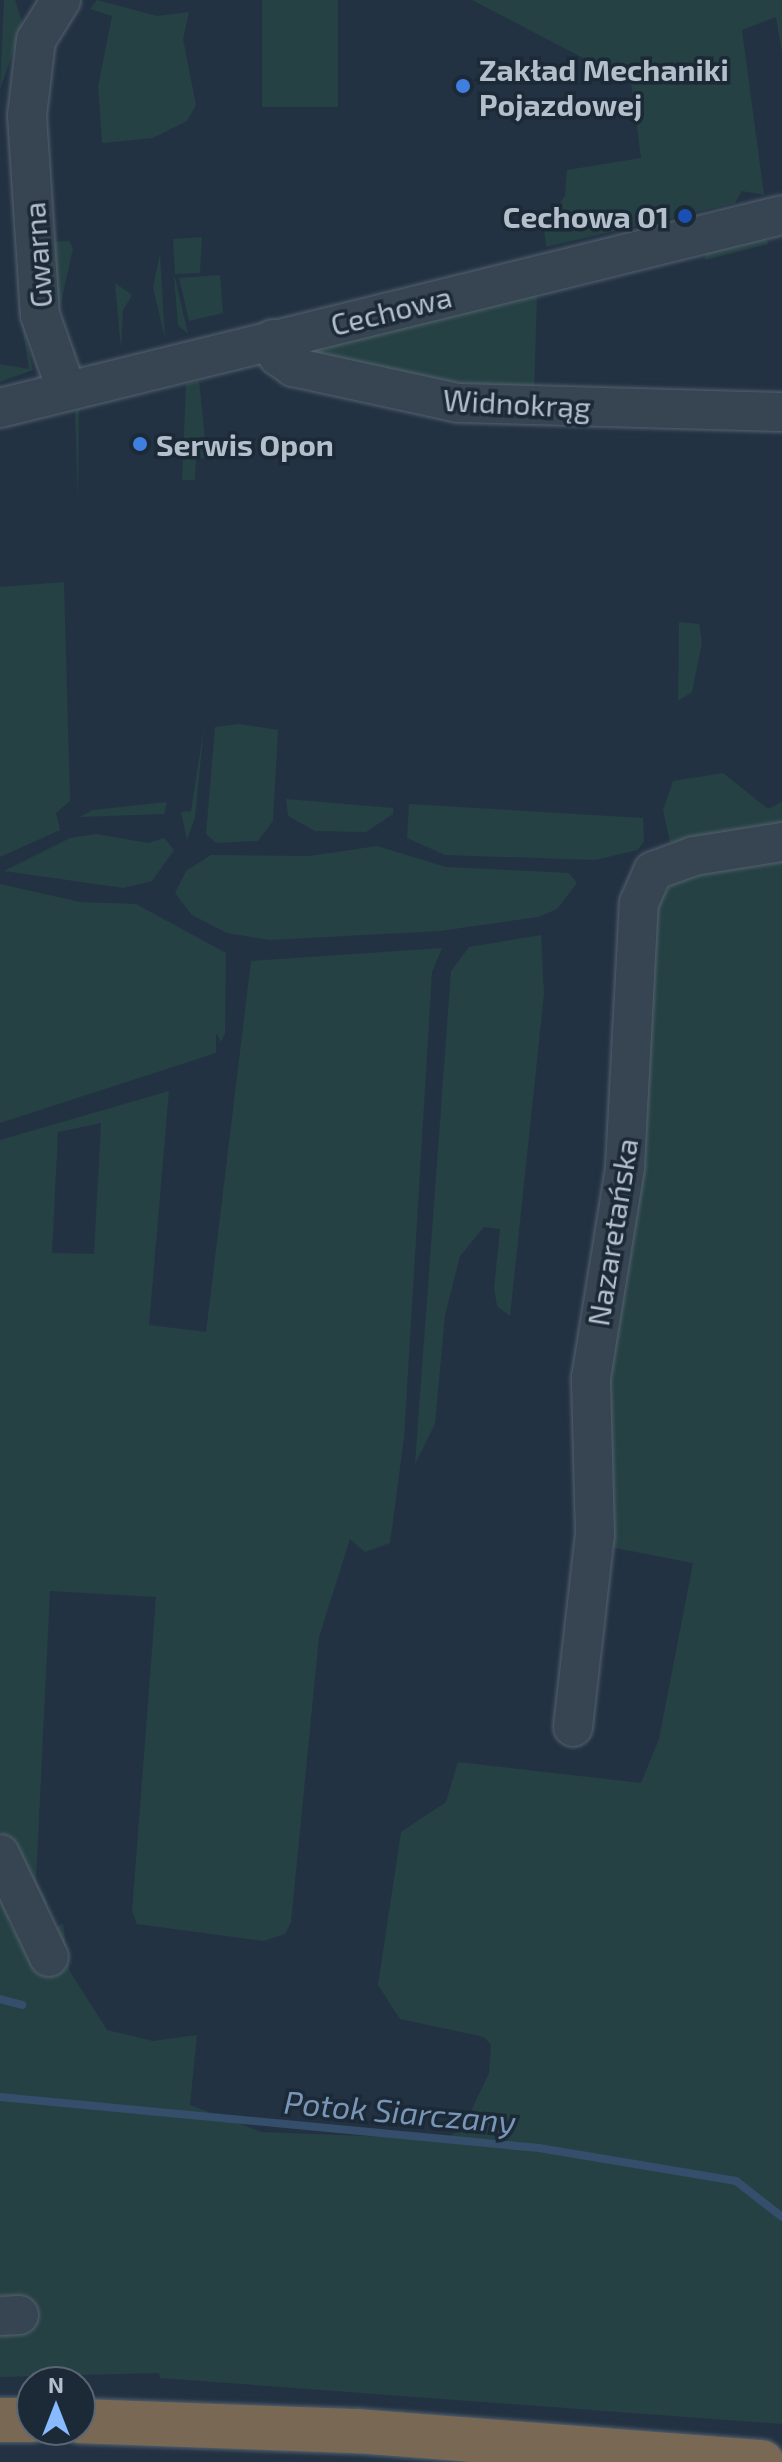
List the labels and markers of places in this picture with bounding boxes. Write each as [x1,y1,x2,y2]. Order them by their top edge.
place label: Zakład Mechaniki Pojazdowej [479,51,729,122]
marker: Zakład Mechaniki Pojazdowej [454,77,472,95]
place label: Cechowa 01 [503,198,669,234]
marker: Cechowa 01 [676,207,694,225]
place label: Serwis Opon [156,426,334,462]
marker: Serwis Opon [131,435,149,453]

